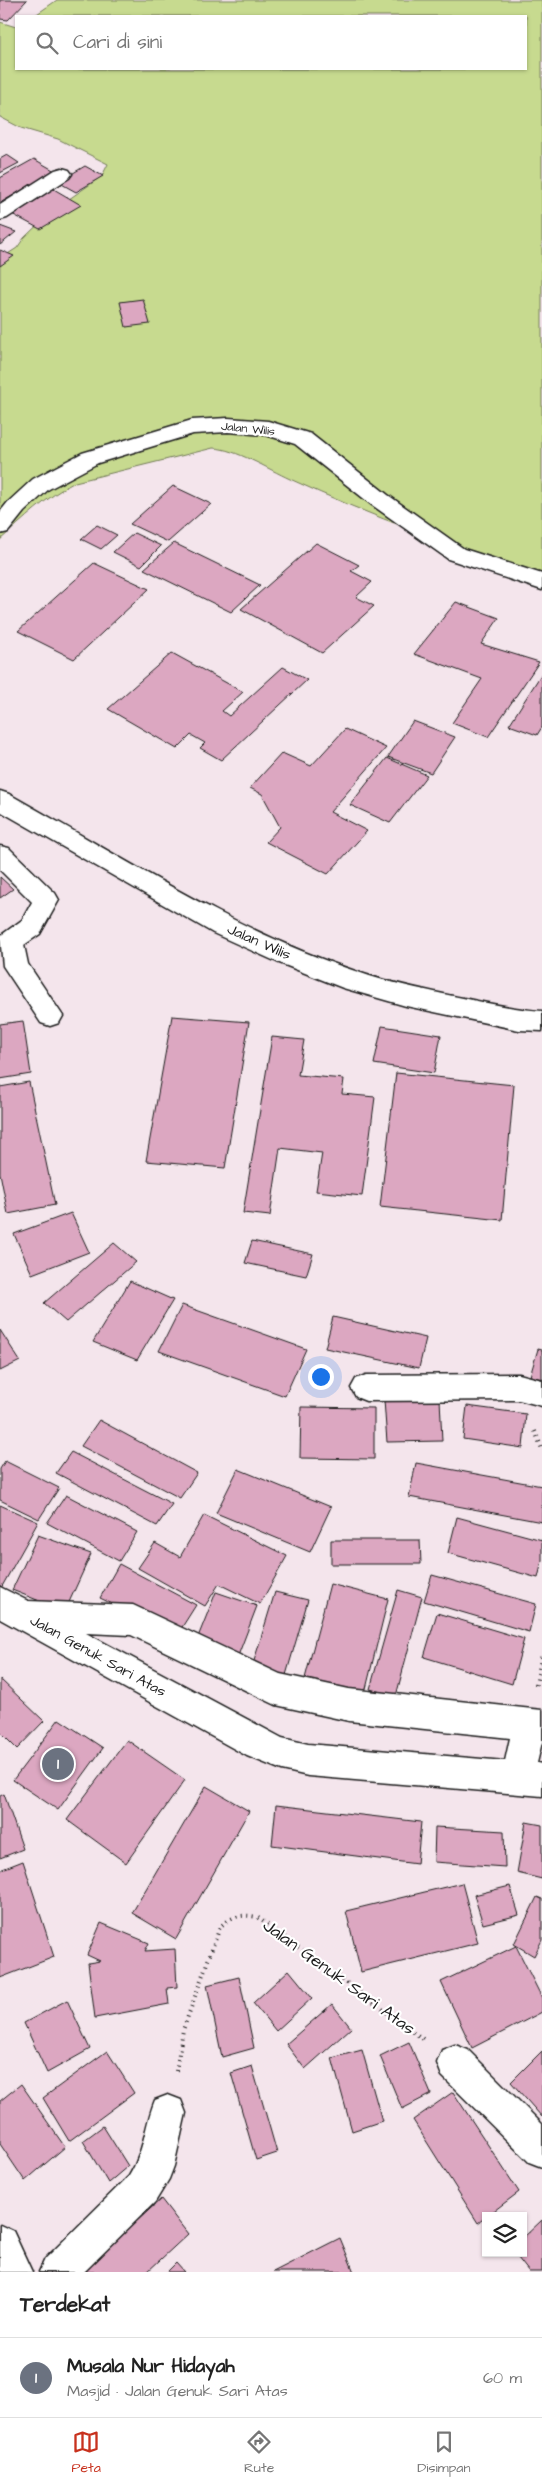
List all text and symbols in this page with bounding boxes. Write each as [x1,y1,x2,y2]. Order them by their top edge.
search box [15,15,527,70]
icon: search [33,29,61,57]
text: Cari di sini [73,29,162,56]
street label: Jalan Wilis [220,418,276,440]
street label: Jalan Wilis [224,919,295,966]
your location [308,1364,334,1390]
street label: Jalan Genuk Sari Atas [26,1610,170,1702]
pin: 1 [42,1745,74,1783]
street label: Jalan Genuk Sari Atas [258,1913,420,2041]
map controls [482,2212,527,2257]
button: layers [482,2212,527,2257]
text: Terdekat [20,2290,110,2319]
text: Musala Nur Hidayah [67,2353,235,2380]
text: 1 [35,2367,37,2389]
text: 60 m [483,2367,522,2389]
text: Masjid · Jalan Genuk Sari Atas [67,2380,288,2402]
tab: Peta [72,2428,101,2478]
tab: Rute [244,2428,274,2478]
tab: Disimpan [417,2428,470,2478]

